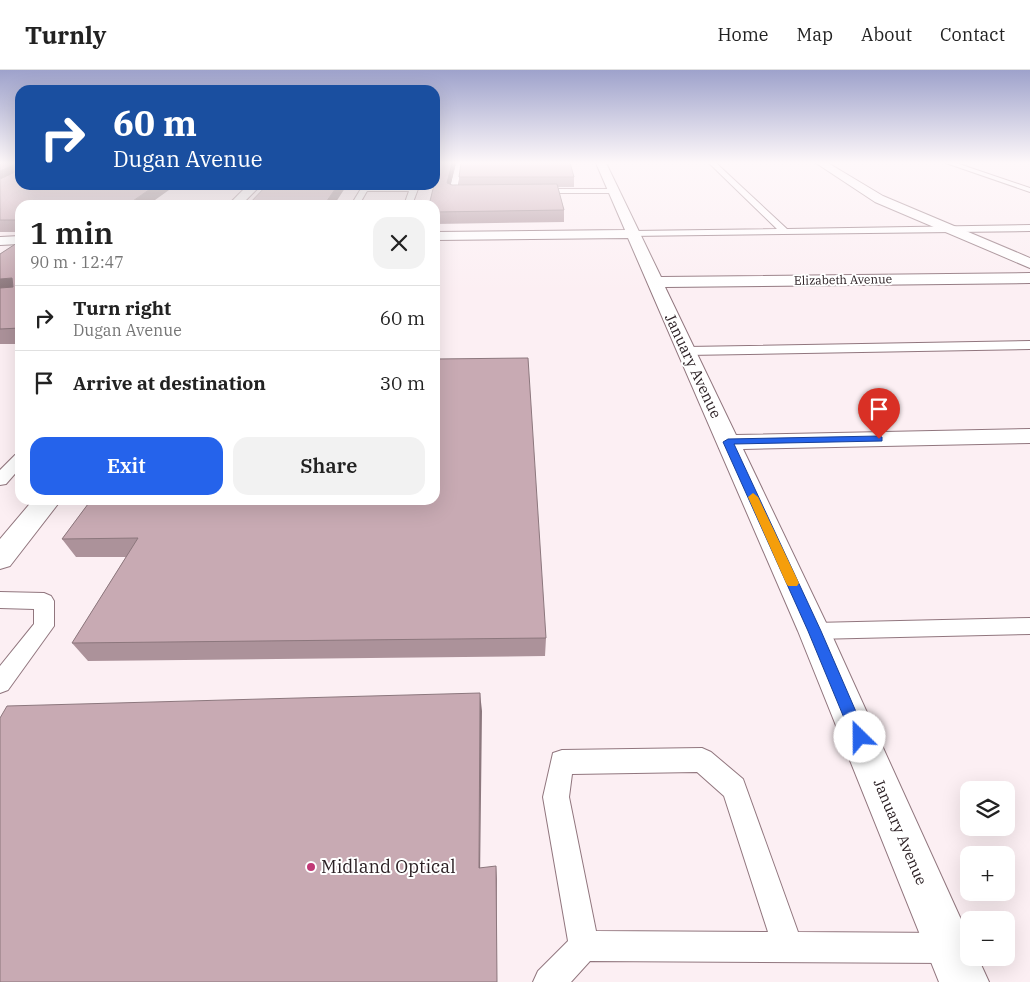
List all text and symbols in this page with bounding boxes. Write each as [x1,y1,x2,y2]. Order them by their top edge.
text: Turnly [25,19,107,51]
text: Home [717,23,769,46]
text: Map [797,23,833,46]
text: About [861,23,912,46]
text: Contact [940,23,1005,46]
text: 60 m [113,100,197,146]
icon: right [30,105,95,170]
text: Dugan Avenue [113,144,263,173]
text: 1 min [30,213,113,252]
button: close [373,217,425,269]
text: 90 m · 12:47 [30,252,124,272]
street label: Elizabeth Avenue [794,271,892,288]
text: Turn right [73,296,171,320]
icon: right [30,304,58,332]
text: 60 m [380,306,425,330]
street label: January Avenue [661,310,726,421]
text: Dugan Avenue [73,320,182,340]
icon: arrive [30,369,58,397]
text: Arrive at destination [73,371,266,395]
text: 30 m [380,371,425,395]
pin [858,388,900,439]
icon: arrive [865,395,893,423]
button: Exit [30,437,223,495]
button: Share [233,437,425,495]
position arrow [833,710,885,762]
street label: January Avenue [870,776,931,888]
map controls [960,781,1015,966]
button: layers [960,781,1015,836]
button: + [960,846,1015,901]
place label: Midland Optical [321,855,456,878]
marker: Midland Optical [305,861,317,873]
button: − [960,911,1015,966]

